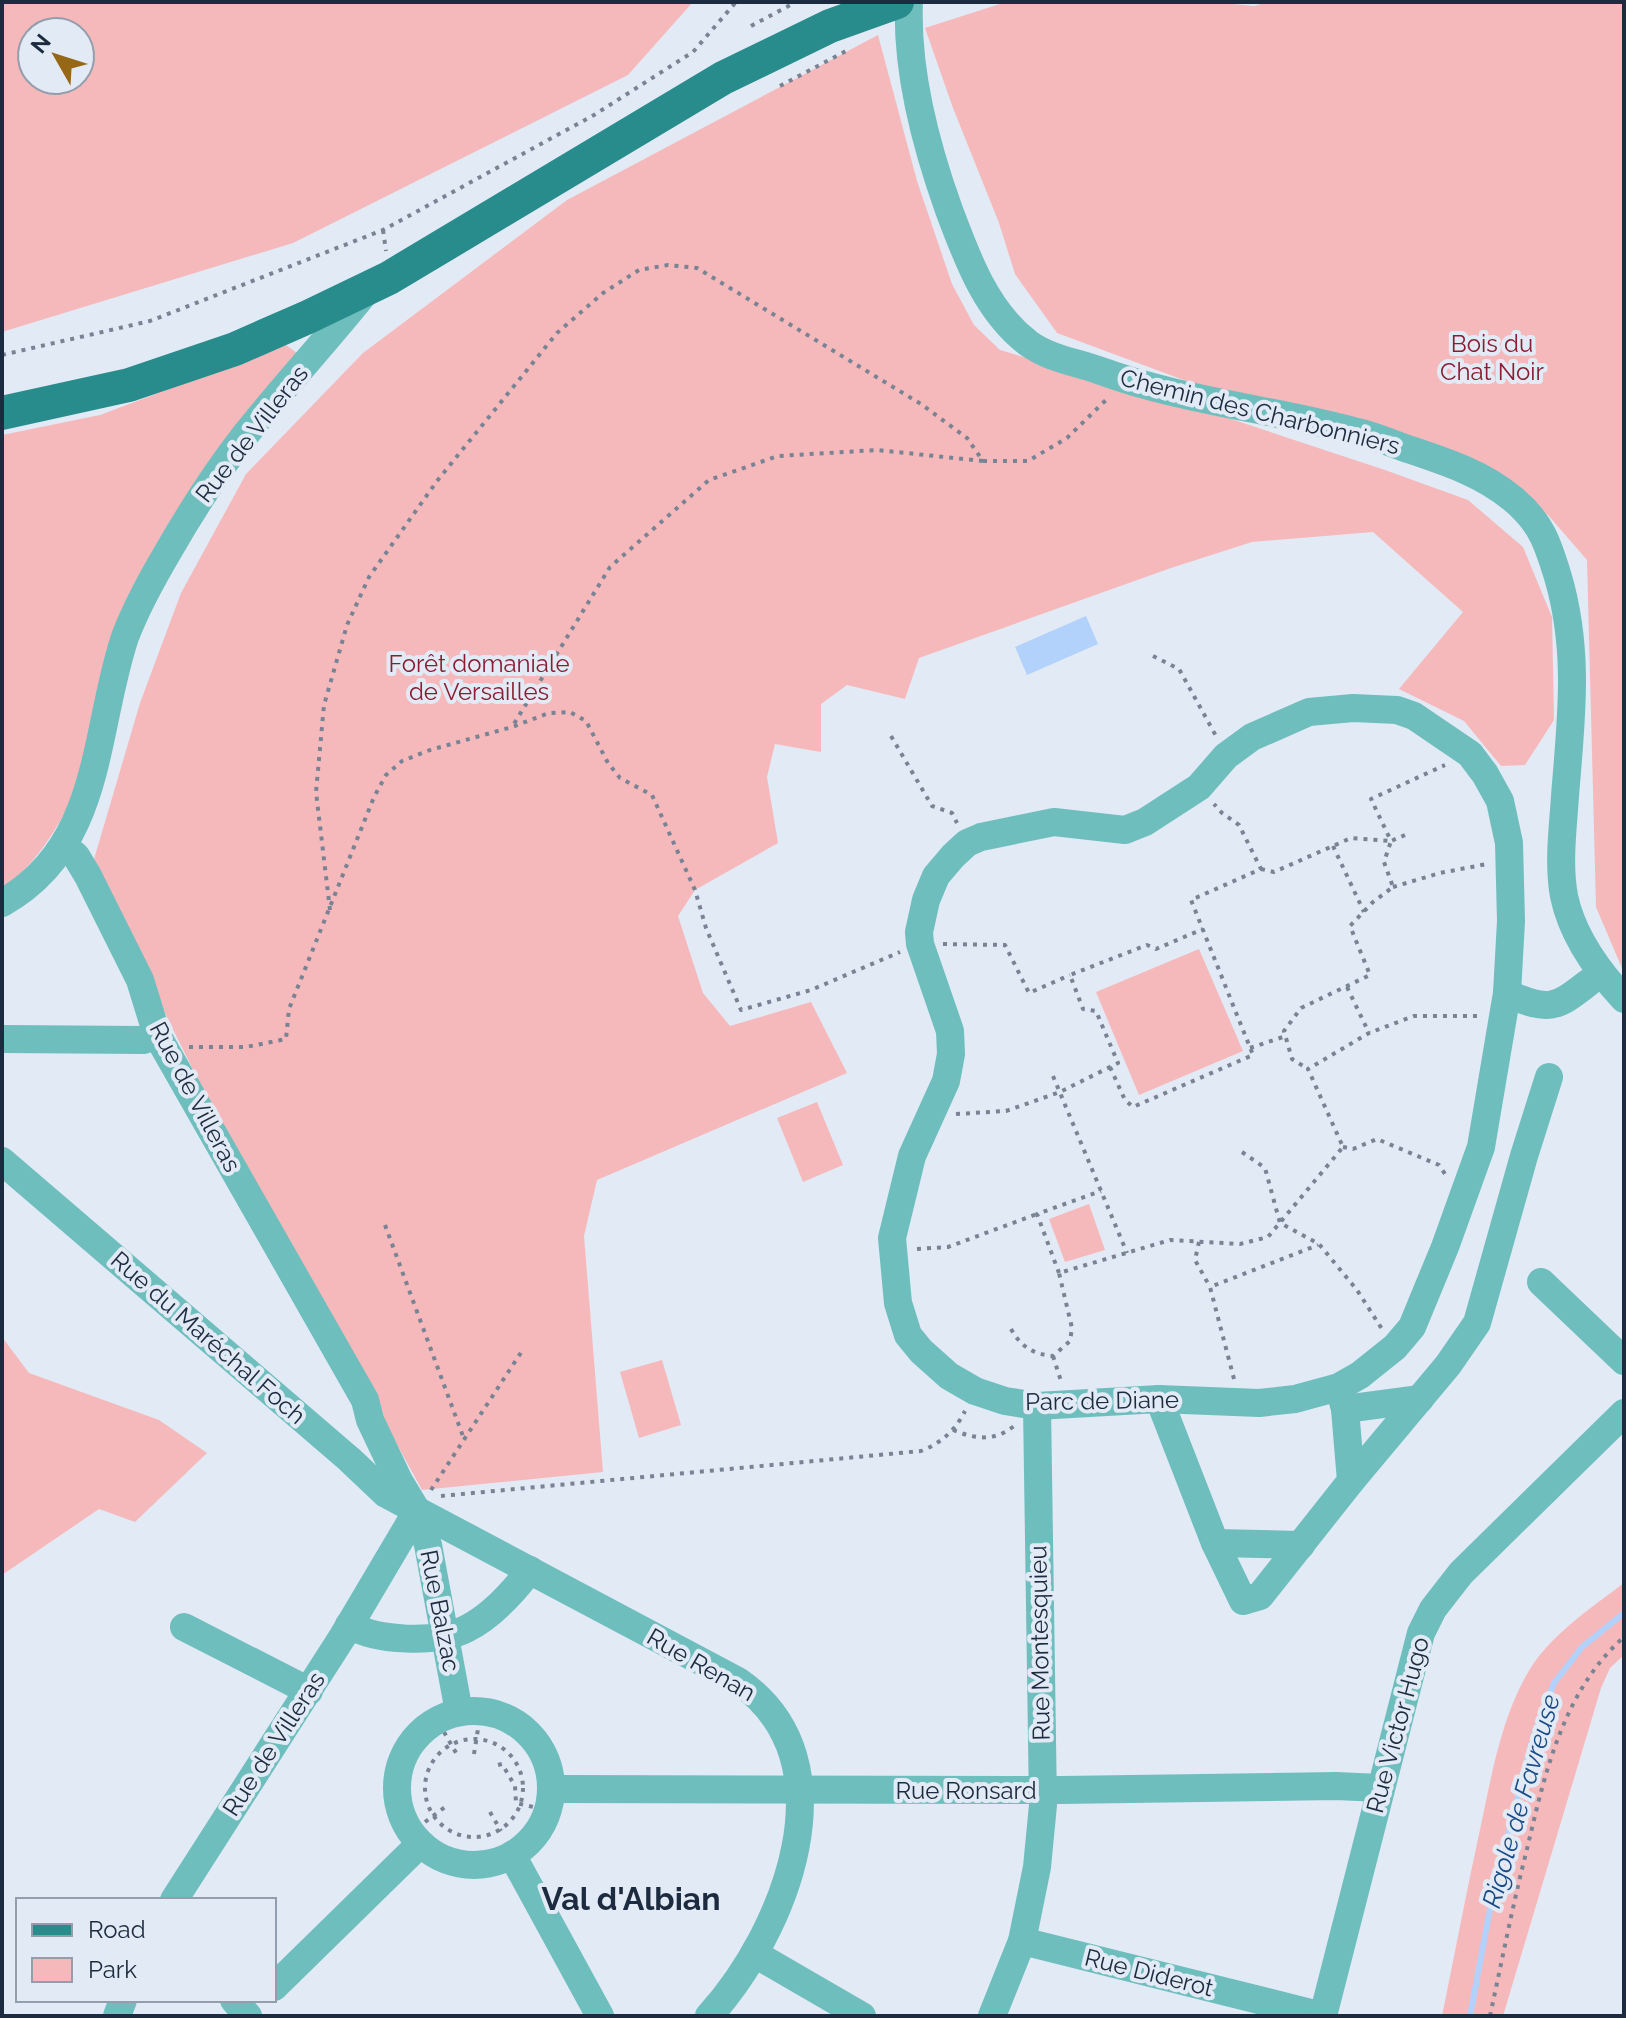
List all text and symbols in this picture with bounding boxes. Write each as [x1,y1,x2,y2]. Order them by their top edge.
north arrow [16,16,96,96]
text: N [25,29,56,58]
park label: Bois du Chat Noir [1440,329,1545,386]
street label: Rue de Villeras [189,359,314,508]
street label: Chemin des Charbonniers [1117,363,1403,460]
park label: Forêt domaniale de Versailles [388,649,570,706]
street label: Rue de Villeras [144,1017,247,1177]
street label: Rue du Maréchal Foch [105,1245,312,1430]
street label: Parc de Diane [1025,1385,1179,1416]
street label: Rue Montesquieu [1023,1545,1056,1741]
street label: Rue Balzac [414,1547,467,1674]
street label: Rue Renan [642,1622,761,1707]
street label: Rue Victor Hugo [1360,1634,1435,1816]
street label: Rue de Villeras [216,1666,331,1821]
water label: Rigole de Favreuse [1476,1691,1566,1911]
street label: Rue Ronsard [895,1776,1037,1805]
district label: Val d'Albian [542,1880,721,1917]
legend [16,1898,276,2002]
text: Road [88,1915,146,1944]
street label: Rue Diderot [1082,1943,1216,2002]
text: Park [88,1955,137,1984]

